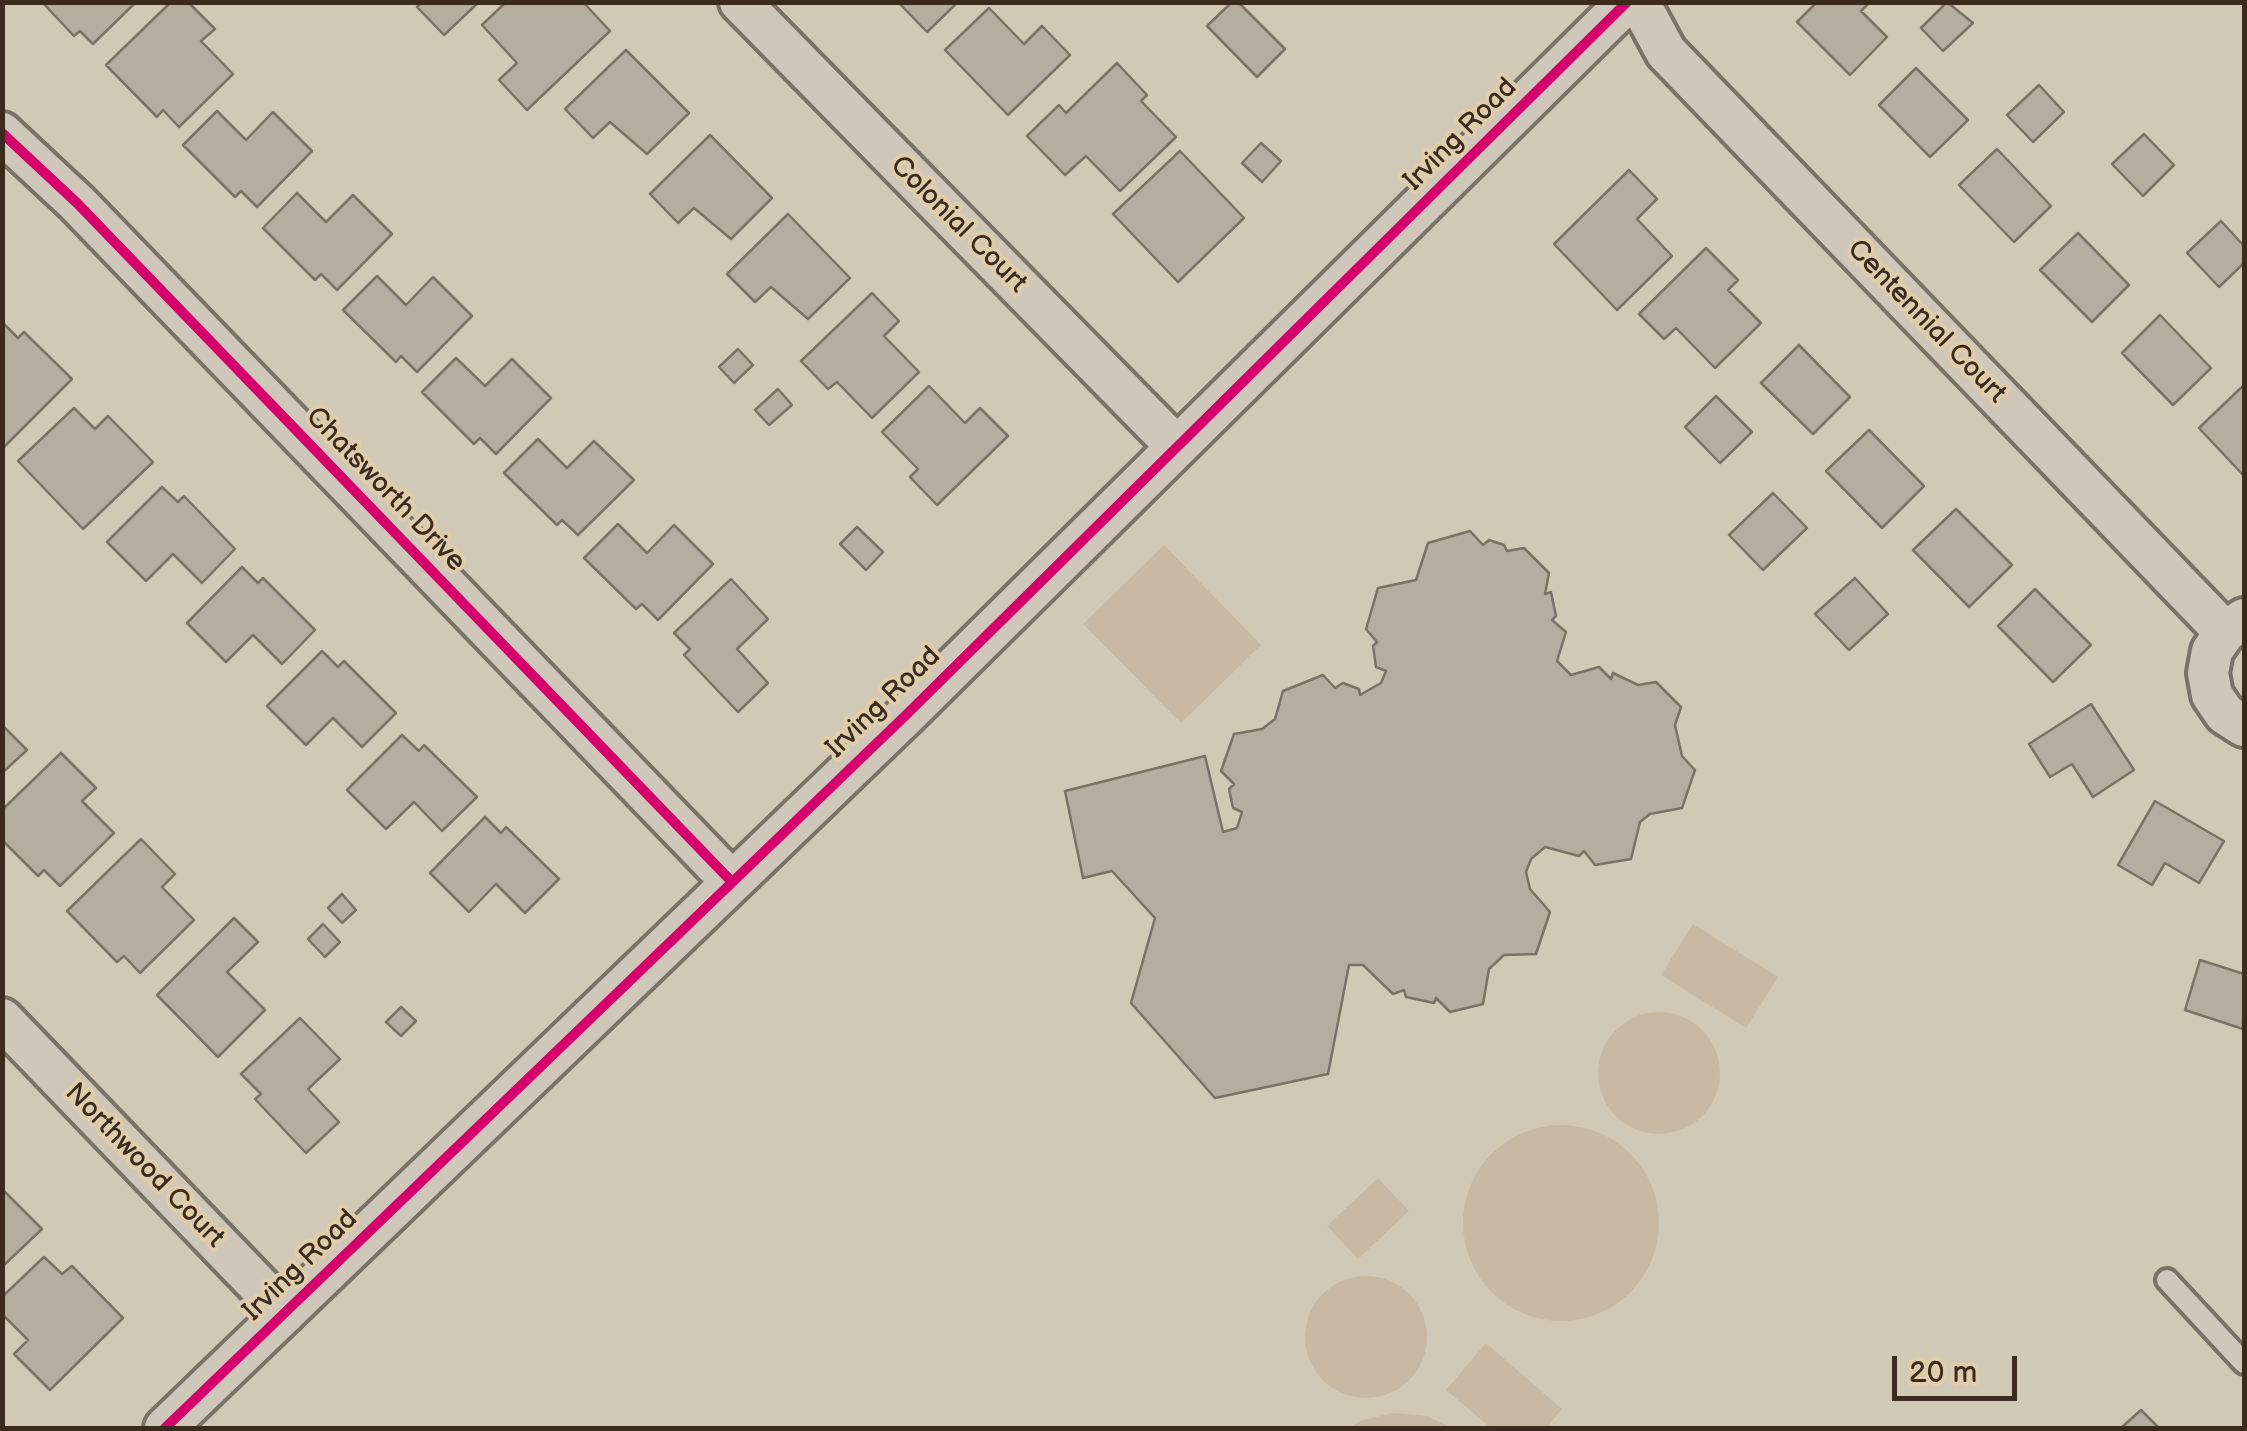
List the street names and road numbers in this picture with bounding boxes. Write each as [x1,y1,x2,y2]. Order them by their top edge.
street label: Irving Road [1398,72,1524,198]
street label: Colonial Court [883,150,1033,300]
street label: Centennial Court [1839,233,2013,411]
street label: Chatsworth Drive [298,401,472,579]
street label: Irving Road [820,640,948,766]
street label: Northwood Court [57,1077,231,1255]
street label: Irving Road [237,1203,365,1329]

